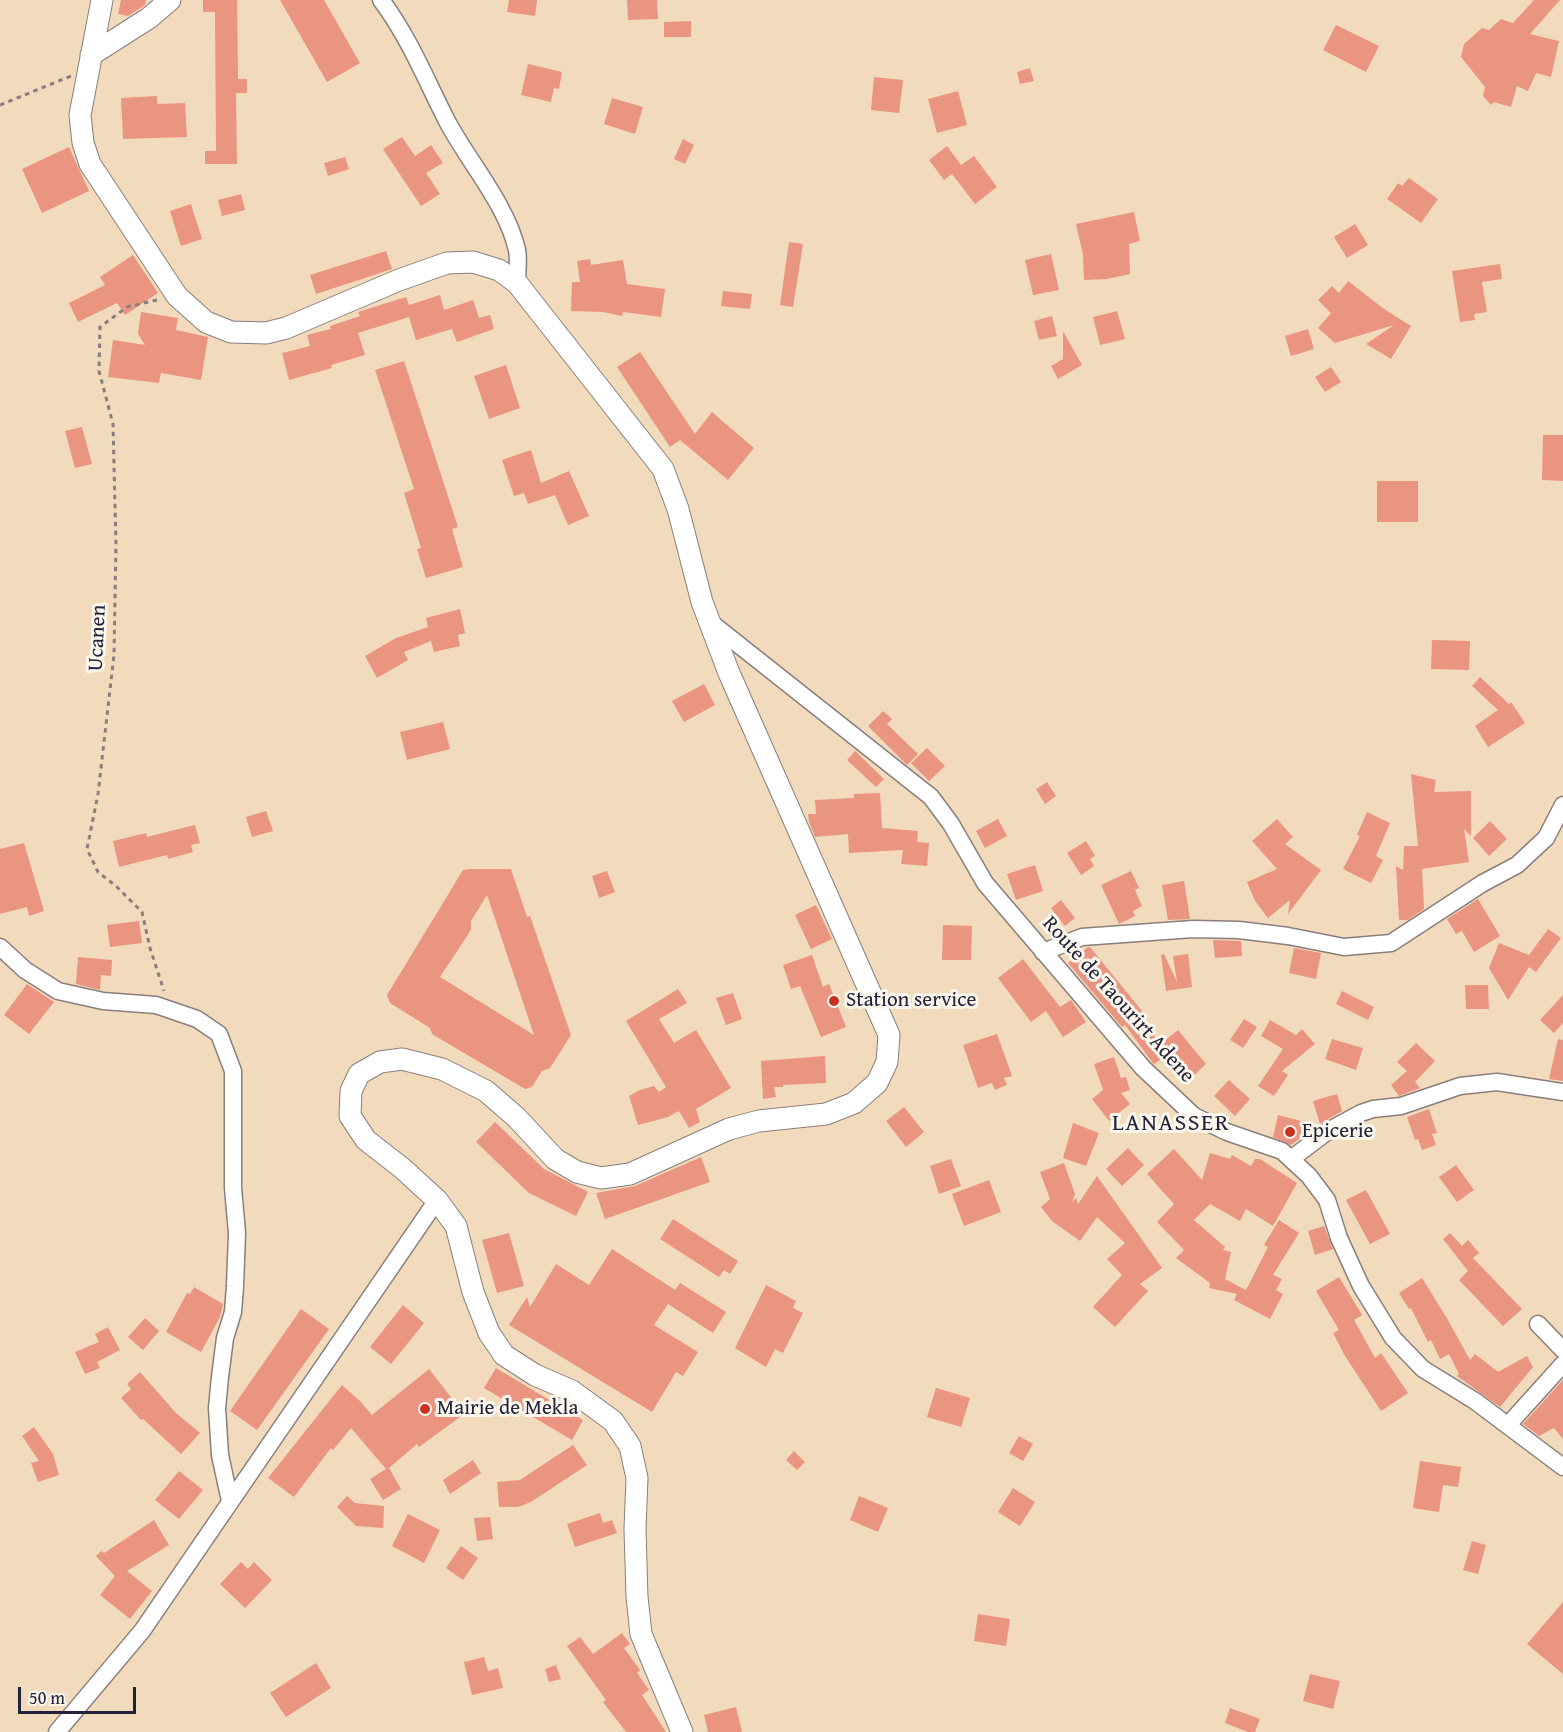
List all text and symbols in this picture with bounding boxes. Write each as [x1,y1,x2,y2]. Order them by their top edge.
street label: Ucanen [84,604,112,672]
street label: Route de Taourirt Adene [1037,912,1199,1088]
place label: Station service [846,988,976,1014]
marker: Station service [827,994,841,1008]
district label: LANASSER [1112,1110,1230,1138]
place label: Epicerie [1302,1119,1373,1145]
marker: Epicerie [1283,1125,1297,1139]
place label: Mairie de Mekla [437,1396,578,1422]
marker: Mairie de Mekla [418,1402,432,1416]
scale bar [21,1675,140,1713]
text: 50 m [29,1684,65,1711]

